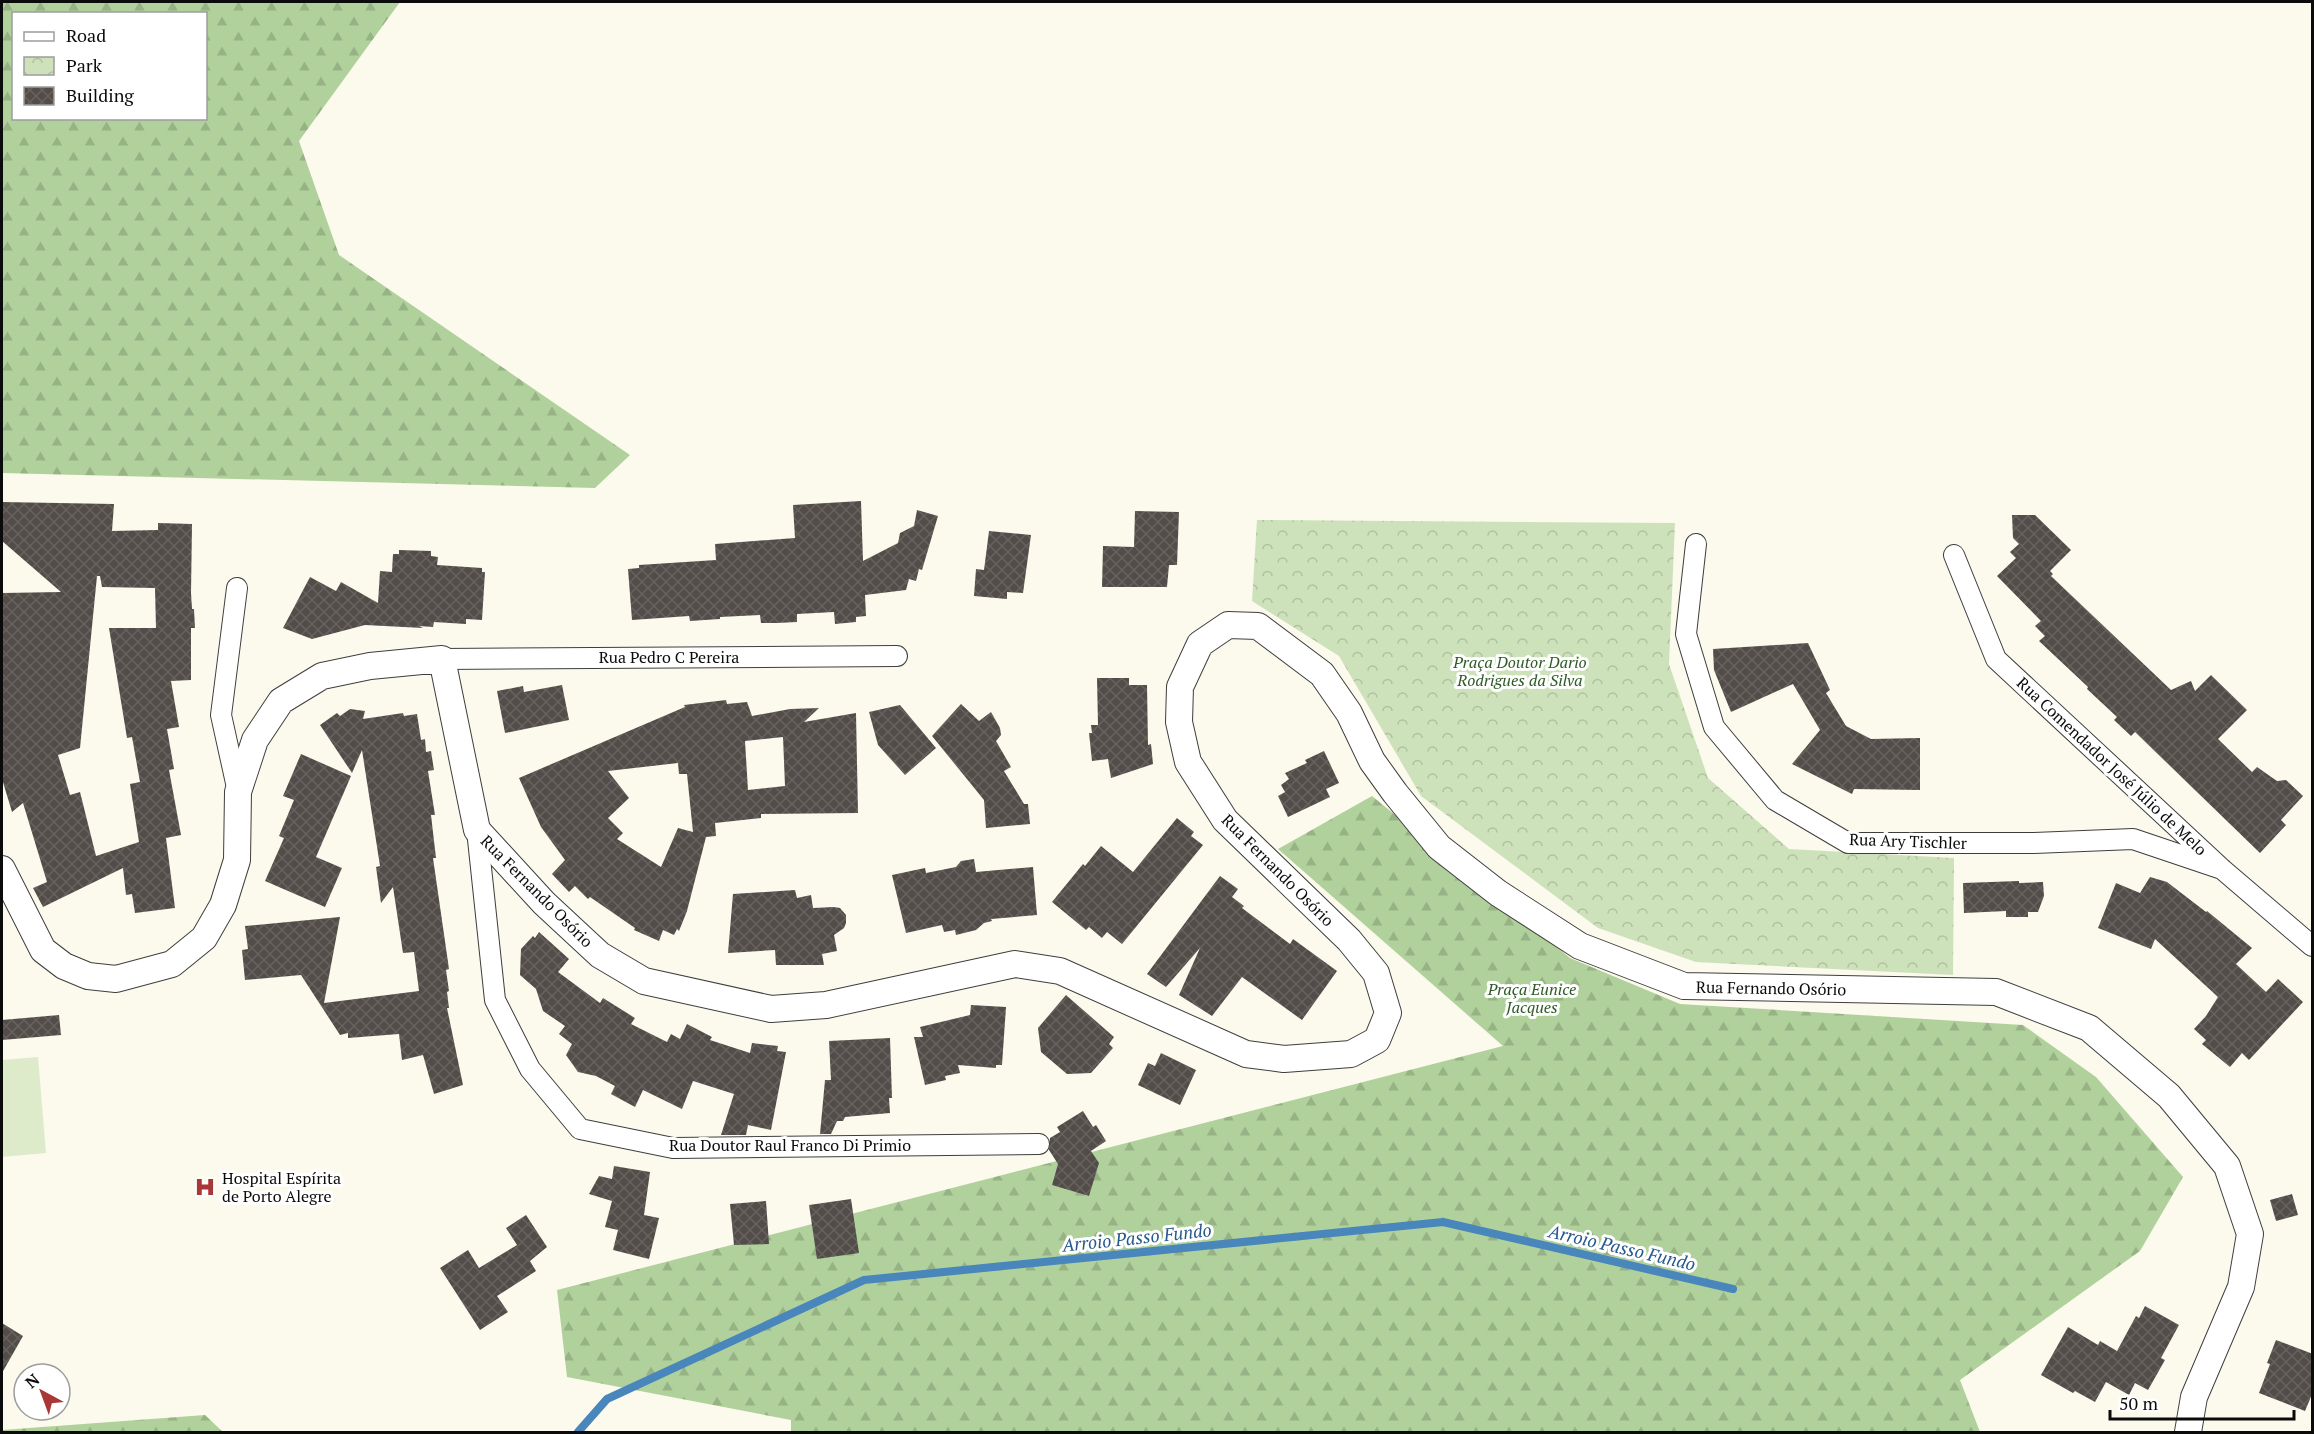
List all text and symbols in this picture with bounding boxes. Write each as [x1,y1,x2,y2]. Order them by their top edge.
legend [12,12,207,120]
text: Road [66,23,106,47]
text: Park [66,53,103,77]
text: Building [66,83,134,107]
street label: Rua Pedro C Pereira [599,646,739,668]
park label: Praça Doutor Dario Rodrigues da Silva [1452,651,1587,691]
street label: Rua Comendador José Júlio de Melo [2012,672,2212,860]
street label: Rua Fernando Osório [1217,809,1339,931]
street label: Rua Ary Tischler [1849,828,1968,854]
street label: Rua Fernando Osório [476,830,598,952]
street label: Rua Fernando Osório [1696,976,1847,1000]
park label: Praça Eunice Jacques [1487,978,1576,1018]
street label: Rua Doutor Raul Franco Di Primio [669,1134,911,1156]
place label: Hospital Espírita de Porto Alegre [222,1167,341,1207]
hospital icon: Hospital Espírita de Porto Alegre [193,1175,217,1199]
water label: Arroio Passo Fundo [1060,1217,1213,1257]
water label: Arroio Passo Fundo [1545,1218,1698,1276]
north arrow [12,1362,72,1422]
text: N [20,1368,44,1393]
scale bar [2110,1383,2294,1421]
text: 50 m [2119,1391,2159,1415]

